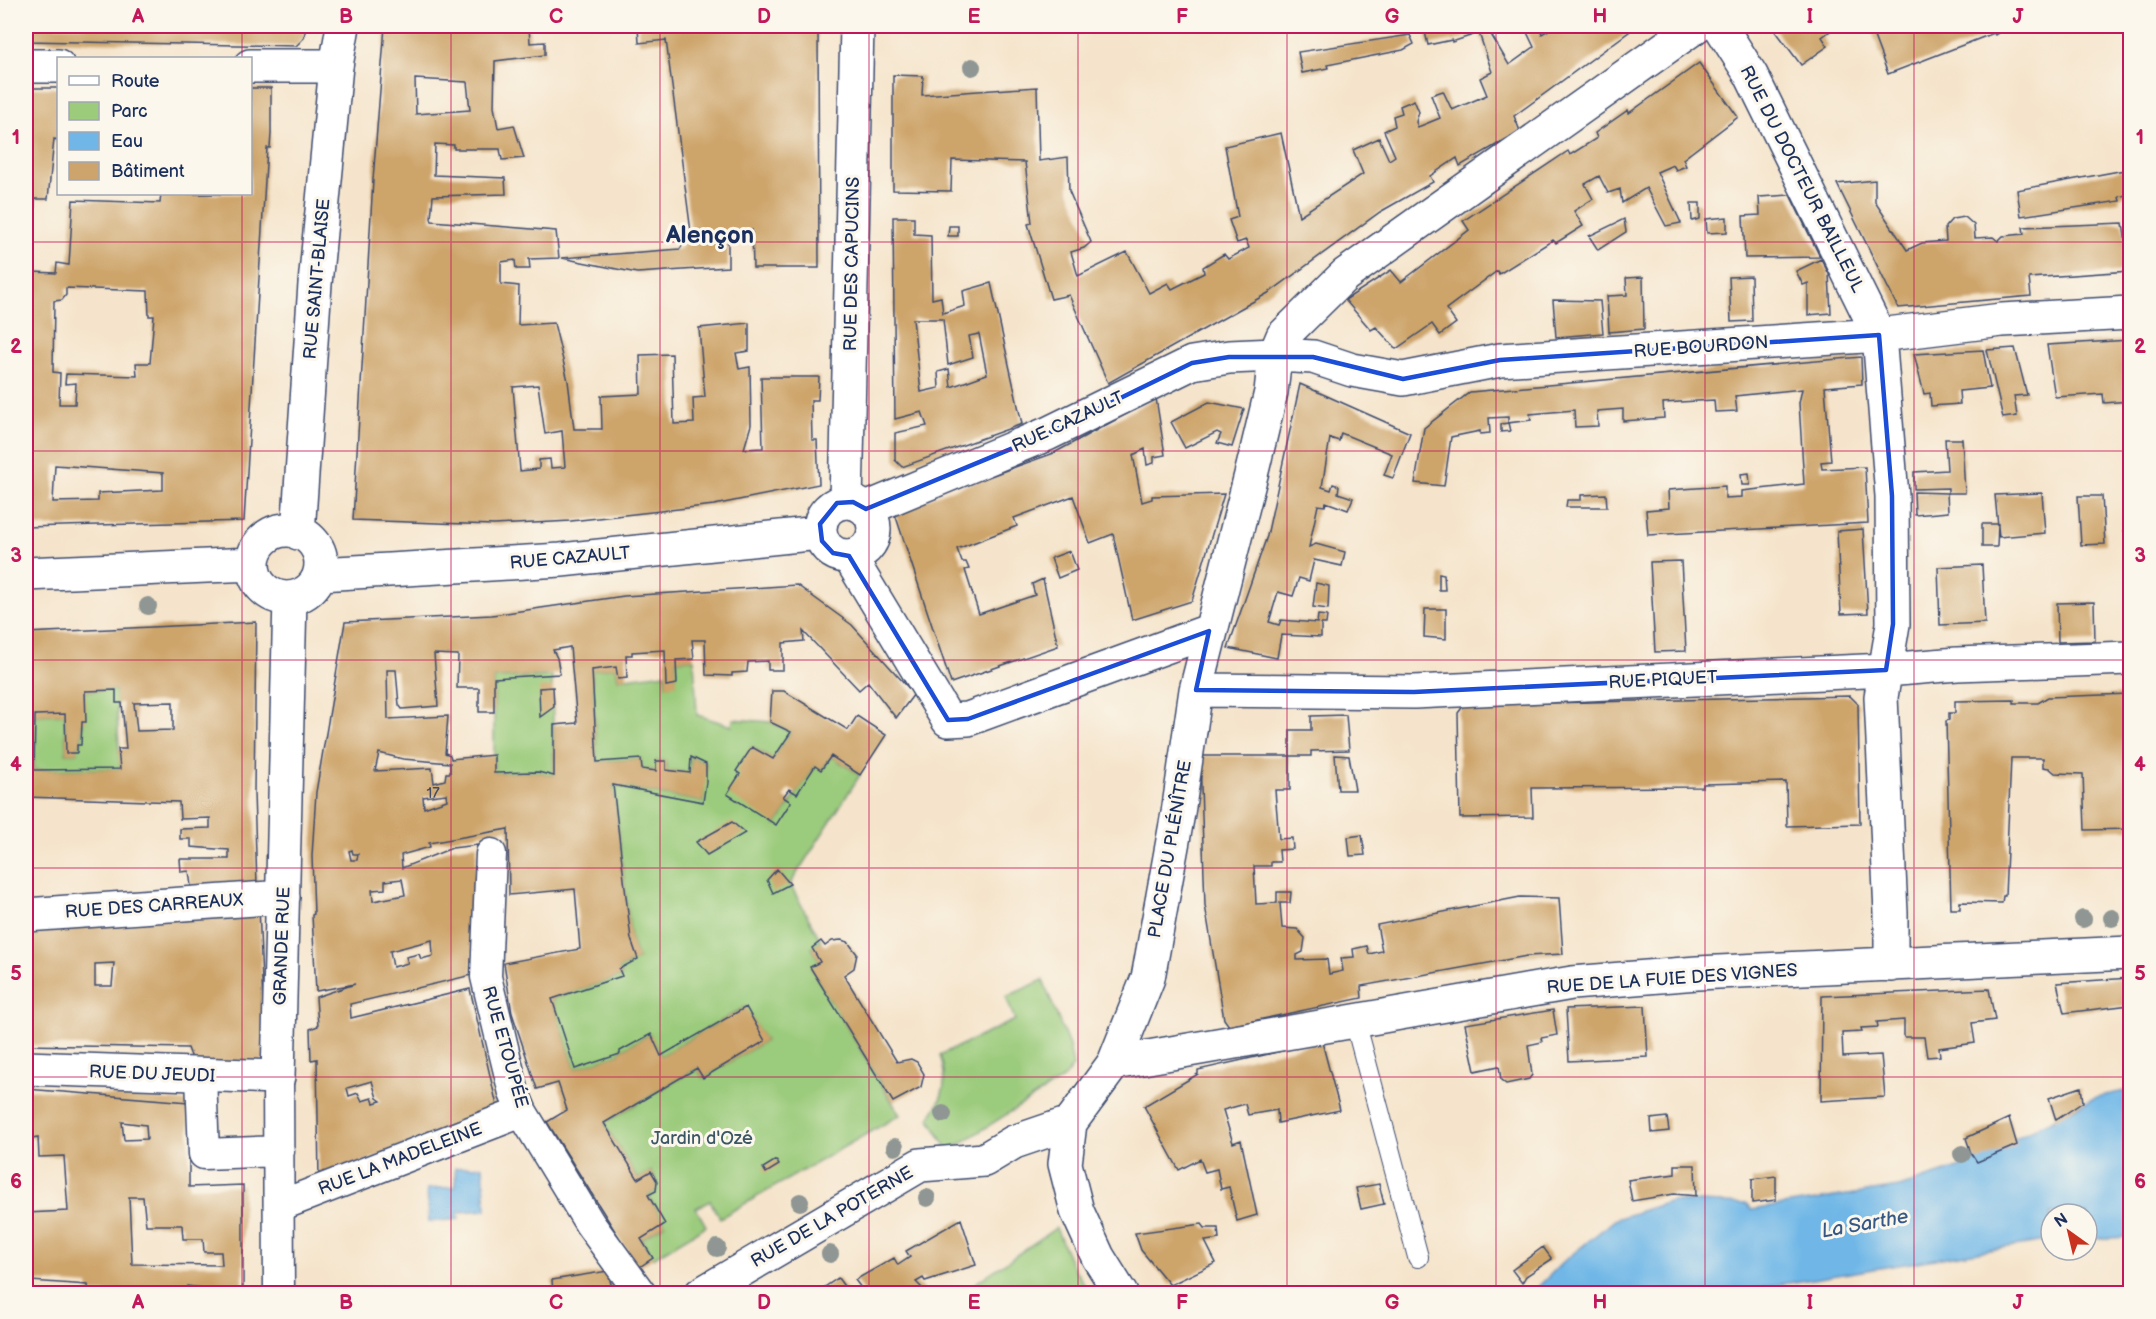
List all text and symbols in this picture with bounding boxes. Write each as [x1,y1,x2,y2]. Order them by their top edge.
text: A [131,5,145,29]
text: B [339,5,353,29]
text: C [549,5,563,29]
text: D [757,5,771,29]
text: E [968,5,981,29]
text: F [1176,5,1188,29]
text: G [1385,5,1400,29]
text: H [1593,5,1607,29]
text: I [1807,5,1813,29]
text: J [2013,5,2025,29]
legend [57,57,252,195]
street label: RUE DU DOCTEUR BAILLEUL [1736,62,1869,296]
text: Route [111,71,160,92]
text: Parc [111,101,148,122]
text: 1 [12,126,20,150]
text: 1 [2136,126,2144,150]
text: Eau [111,131,143,152]
text: Bâtiment [111,161,185,182]
street label: RUE DES CAPUCINS [840,176,864,351]
street label: RUE SAINT-BLAISE [300,198,335,360]
district label: Alençon [665,221,754,250]
street label: RUE BOURDON [1633,332,1769,362]
text: 2 [10,335,22,359]
text: 2 [2134,335,2146,359]
street label: RUE CAZAULT [1009,387,1127,457]
street label: RUE CAZAULT [509,542,631,574]
text: 3 [10,544,22,568]
text: 3 [2134,544,2146,568]
street label: RUE PIQUET [1608,667,1718,693]
text: 4 [10,753,22,777]
text: 4 [2134,753,2146,777]
street label: PLACE DU PLÉNÎTRE [1142,758,1196,940]
house number: 17 [426,784,440,803]
street label: GRANDE RUE [269,886,295,1006]
street label: RUE DES CARREAUX [64,889,245,923]
street label: RUE DE LA FUIE DES VIGNES [1546,960,1798,998]
text: 5 [10,962,22,986]
text: 5 [2134,962,2146,986]
street label: RUE ETOUPÉE [478,983,534,1110]
street label: RUE DU JEUDI [88,1061,216,1087]
street label: RUE LA MADELEINE [315,1118,485,1200]
park label: Jardin d'Ozé [651,1128,753,1149]
street label: RUE DE LA POTERNE [747,1162,917,1272]
text: 6 [10,1170,22,1194]
text: 6 [2134,1170,2146,1194]
north arrow [2039,1202,2099,1262]
water label: La Sarthe [1820,1204,1911,1243]
text: N [2051,1210,2072,1232]
text: A [131,1291,145,1315]
text: B [339,1291,353,1315]
text: C [549,1291,563,1315]
text: D [757,1291,771,1315]
text: E [968,1291,981,1315]
text: F [1176,1291,1188,1315]
text: G [1385,1291,1400,1315]
text: H [1593,1291,1607,1315]
text: I [1807,1291,1813,1315]
text: J [2013,1291,2025,1315]

